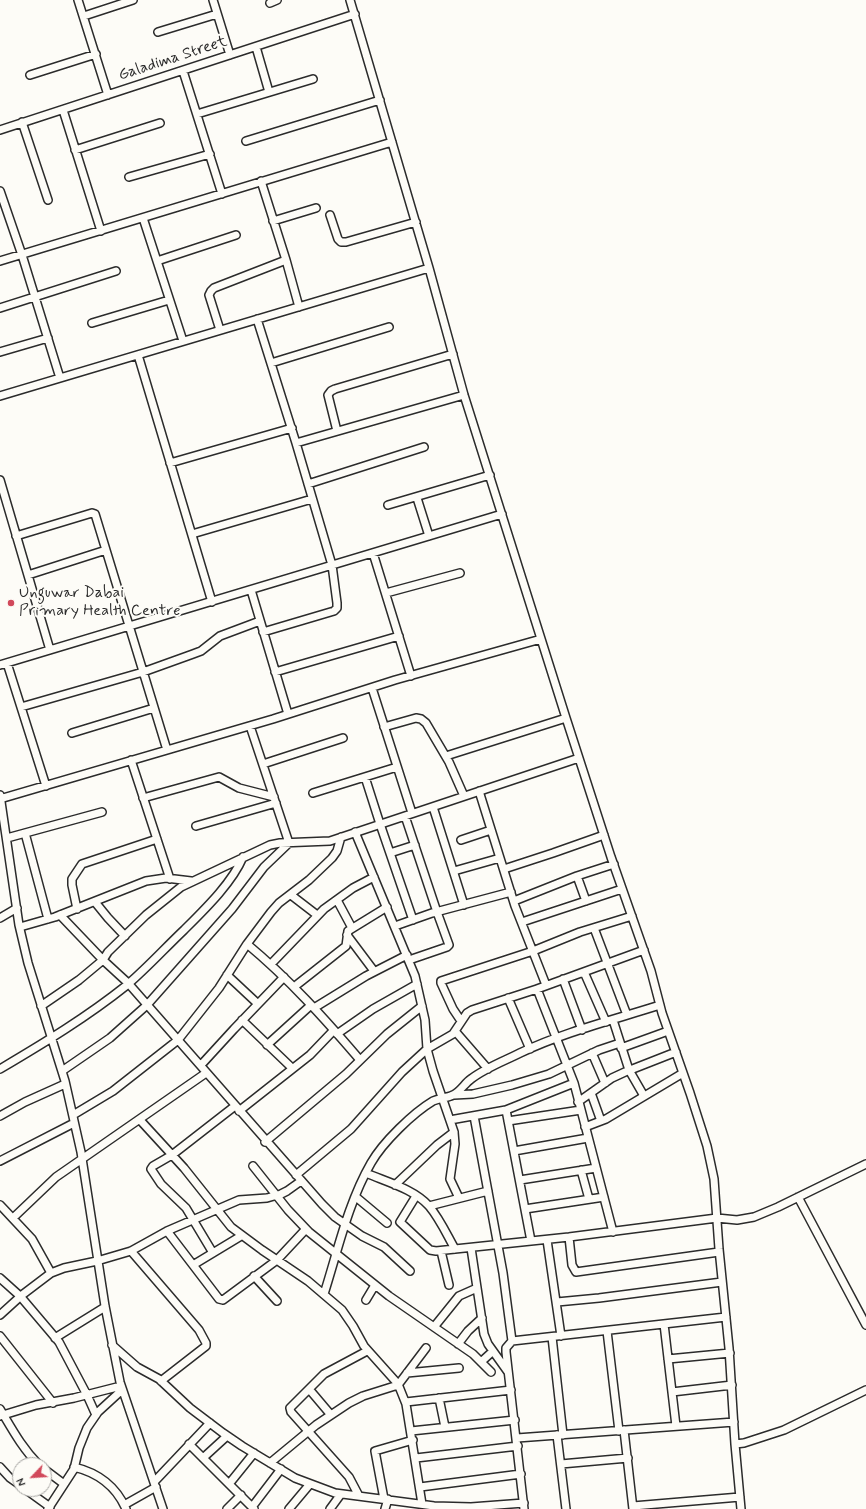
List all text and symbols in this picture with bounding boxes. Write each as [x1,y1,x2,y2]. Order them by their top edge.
street label: Galadima Street [116,32,230,86]
place label: Unguwar Dabai Primary Health Centre [19,584,180,622]
marker: Unguwar Dabai Primary Health Centre [6,598,16,608]
north arrow [12,1457,52,1497]
text: N [14,1475,30,1488]

